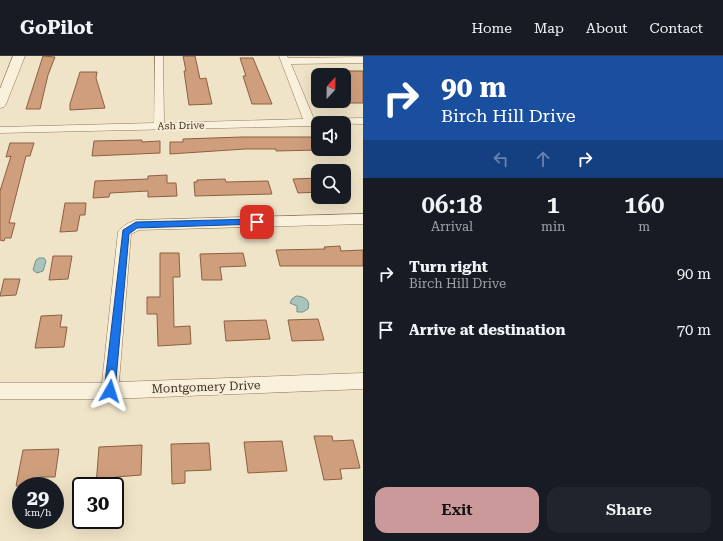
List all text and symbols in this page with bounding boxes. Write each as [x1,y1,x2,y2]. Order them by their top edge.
text: GoPilot [20,16,93,39]
text: Home [471,20,512,36]
text: Map [534,20,564,36]
text: About [586,20,628,36]
text: Contact [650,20,703,36]
north arrow [311,68,351,108]
map controls [311,68,351,204]
text: 90 m [441,71,506,104]
icon: right [375,72,427,124]
text: Birch Hill Drive [441,105,576,126]
button: sound [311,116,351,156]
street label: Ash Drive [157,120,205,131]
icon: left [490,148,512,170]
icon: ahead [532,148,554,170]
icon: right [574,148,596,170]
button: search [311,164,351,204]
text: 06:18 [422,191,482,219]
text: 1 [547,191,560,219]
text: 160 [624,191,664,219]
pin [240,205,274,239]
icon: arrive [246,211,268,233]
text: Arrival [431,219,473,234]
text: min [541,219,565,234]
text: m [638,219,650,234]
text: Turn right [409,258,488,276]
icon: right [375,263,397,285]
text: 90 m [677,265,711,283]
text: Birch Hill Drive [409,276,506,291]
icon: arrive [375,319,397,341]
text: Arrive at destination [409,321,565,339]
text: 70 m [677,321,711,339]
position arrow [89,370,131,412]
street label: Montgomery Drive [151,378,261,396]
speed limit sign: 30 [72,477,124,529]
text: 29 [27,486,49,510]
button: Exit [375,487,539,533]
button: Share [547,487,711,533]
text: km/h [25,507,51,518]

